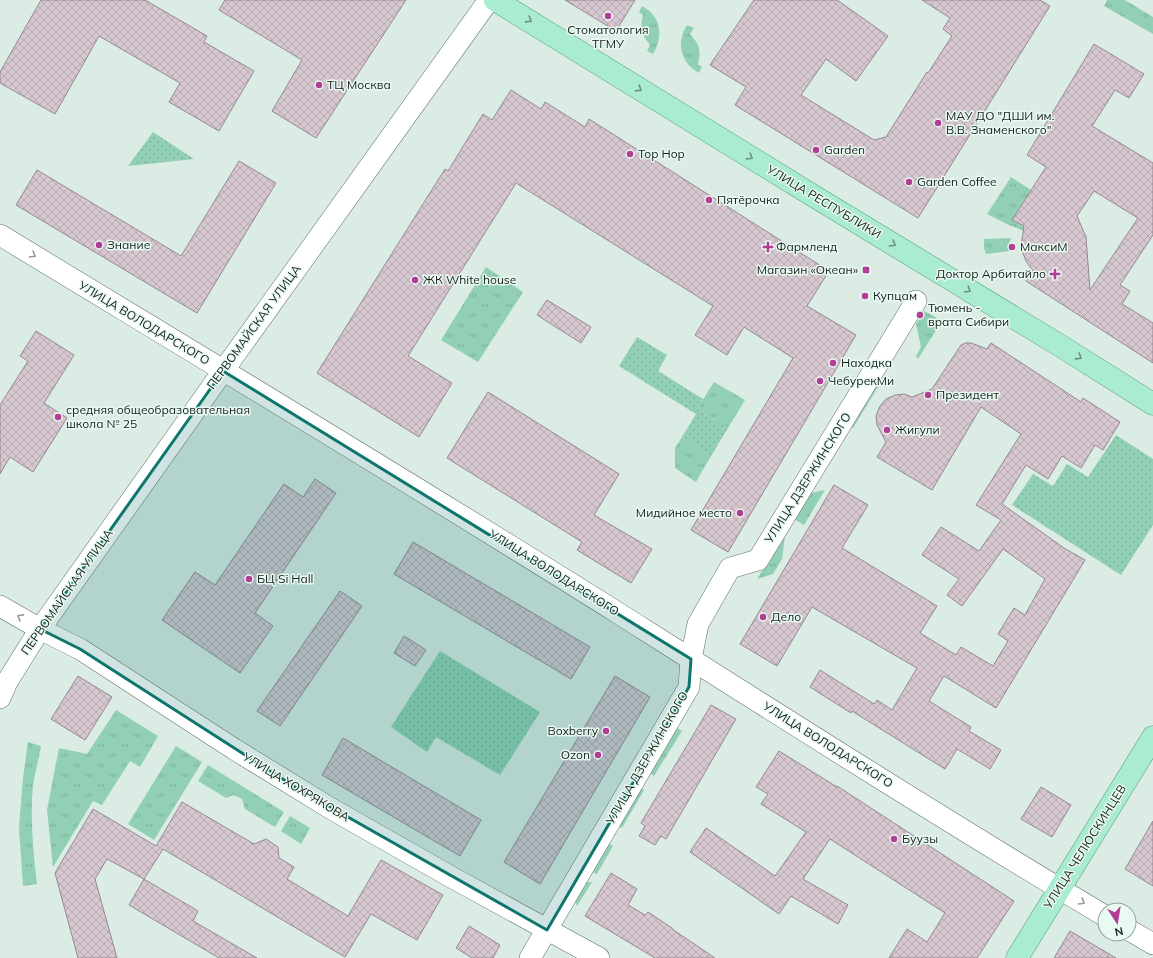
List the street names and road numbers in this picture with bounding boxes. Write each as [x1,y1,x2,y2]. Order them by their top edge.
street label: УЛИЦА РЕСПУБЛИКИ [763,161,884,242]
street label: ПЕРВОМАЙСКАЯ УЛИЦА [203,261,304,392]
street label: УЛИЦА ВОЛОДАРСКОГО [75,277,213,368]
street label: УЛИЦА ДЗЕРЖИНСКОГО [761,410,854,547]
street label: ПЕРВОМАЙСКАЯ УЛИЦА [17,526,116,658]
street label: УЛИЦА ВОЛОДАРСКОГО [486,526,622,619]
street label: УЛИЦА ДЗЕРЖИНСКОГО [602,689,691,828]
street label: УЛИЦА ВОЛОДАРСКОГО [760,698,896,791]
street label: УЛИЦА ХОХРЯКОВА [239,748,353,825]
street label: УЛИЦА ЧЕЛЮСКИНЦЕВ [1040,782,1129,913]

